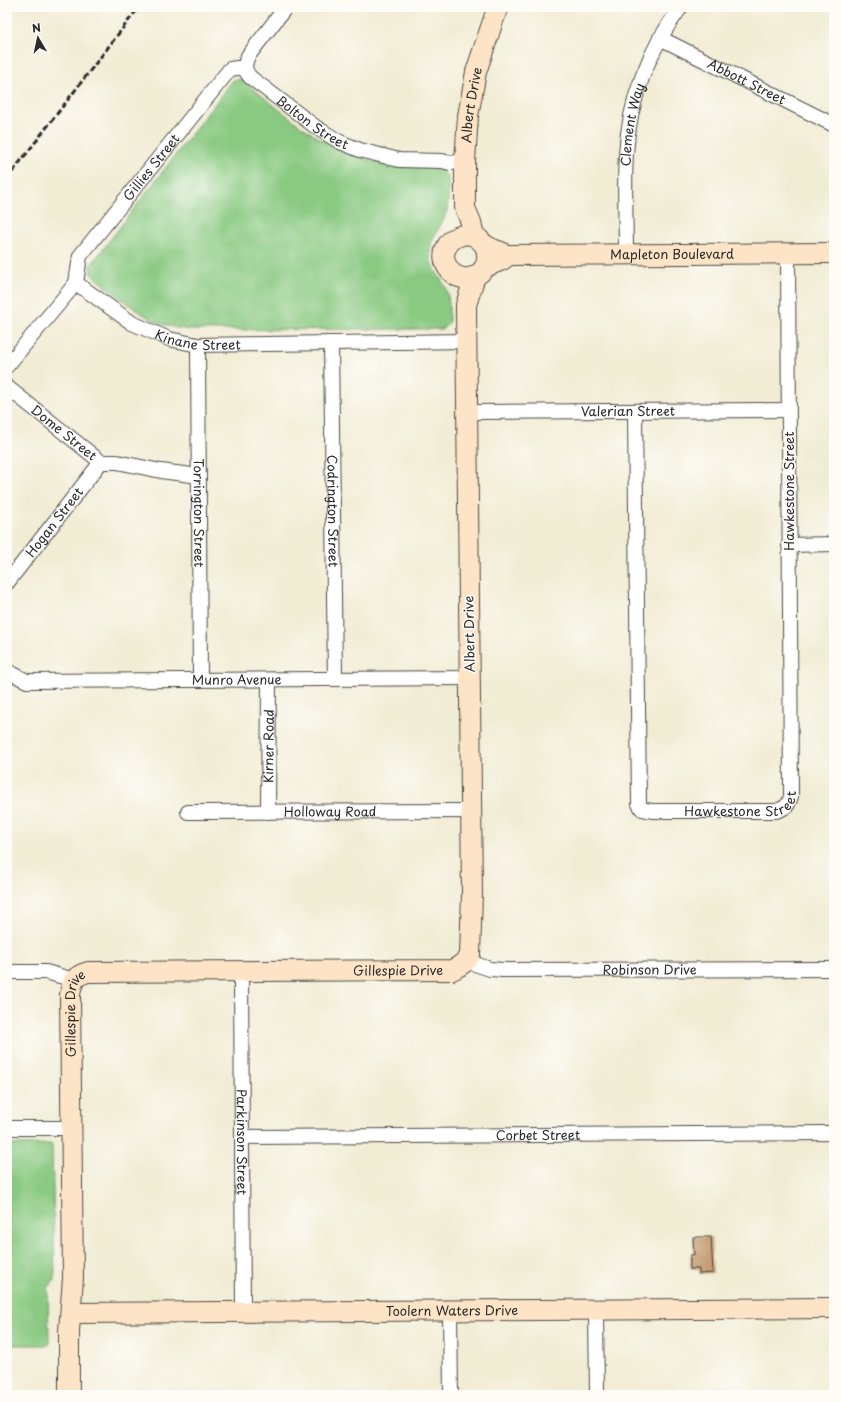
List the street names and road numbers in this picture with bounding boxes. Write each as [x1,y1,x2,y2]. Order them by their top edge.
street label: Abbott Street [705,53,789,108]
street label: Albert Drive [456,64,486,144]
street label: Clement Way [615,80,649,167]
street label: Bolton Street [273,90,351,153]
street label: Gillies Street [118,129,184,205]
street label: Mapleton Boulevard [610,244,734,263]
street label: Kinane Street [152,324,241,354]
street label: Dome Street [27,400,101,464]
street label: Valerian Street [581,401,675,420]
street label: Hawkestone Street [779,431,798,551]
street label: Codrington Street [323,455,344,567]
street label: Torrington Street [190,459,209,567]
street label: Hogan Street [21,483,87,561]
street label: Albert Drive [458,595,479,673]
street label: Munro Avenue [192,669,282,689]
street label: Kirner Road [258,709,278,783]
street label: Hawkestone Street [684,791,800,820]
street label: Holloway Road [284,801,376,821]
street label: Robinson Drive [603,959,697,979]
street label: Gillespie Drive [353,960,443,980]
street label: Gillespie Drive [60,964,88,1057]
street label: Parkinson Street [233,1089,252,1195]
street label: Corbet Street [496,1125,580,1144]
street label: Toolern Waters Drive [386,1300,518,1320]

